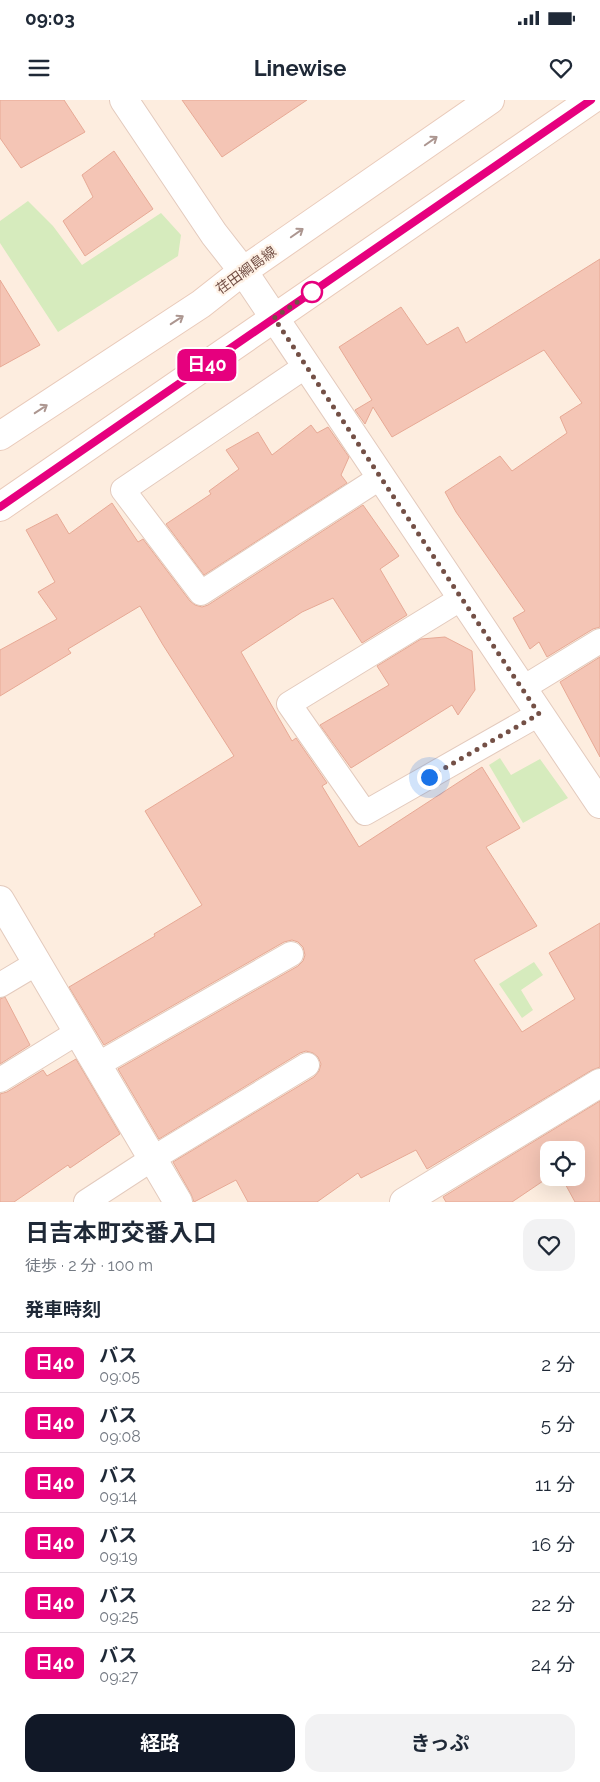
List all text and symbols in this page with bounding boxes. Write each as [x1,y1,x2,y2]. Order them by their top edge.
text: 09:03 [25,7,75,29]
icon: menu [25,54,53,82]
icon: heart [547,54,575,82]
text: Linewise [254,55,346,81]
one-way arrow [424,136,438,146]
one-way arrow [290,228,304,238]
street label: 荏田綱島線 [213,243,279,297]
unlabelled marker [301,281,323,303]
one-way arrow [169,315,183,325]
line badge: 日40 [178,349,236,381]
text: 日40 [187,354,227,375]
one-way arrow [33,404,47,414]
your location [417,765,442,790]
map controls [540,1141,585,1186]
button: locate [540,1141,585,1186]
text: 日吉本町交番入口 [25,1218,217,1247]
button: heart [523,1219,575,1271]
text: 徒歩 · 2 分 · 100 m [25,1256,153,1275]
text: 発車時刻 [25,1298,101,1320]
text: バス [99,1344,137,1366]
text: 日40 [35,1352,74,1373]
text: 2 分 [541,1353,575,1375]
text: 09:05 [99,1367,140,1386]
text: バス [99,1404,137,1426]
text: 日40 [35,1412,74,1433]
text: 5 分 [541,1413,575,1435]
text: 09:08 [99,1427,141,1446]
text: バス [99,1464,137,1486]
text: 日40 [35,1472,74,1493]
text: 11 分 [535,1473,575,1495]
text: 09:14 [99,1487,137,1506]
text: バス [99,1524,137,1546]
text: 日40 [35,1532,74,1553]
text: 16 分 [532,1533,575,1555]
text: 09:19 [99,1547,138,1566]
text: バス [99,1584,137,1606]
text: 日40 [35,1592,74,1613]
text: 22 分 [531,1593,575,1615]
text: 09:25 [99,1607,139,1626]
text: バス [99,1644,137,1666]
text: 日40 [35,1652,74,1673]
text: 24 分 [531,1653,575,1675]
text: 09:27 [99,1667,138,1686]
button: 経路 [25,1714,295,1772]
button: きっぷ [305,1714,575,1772]

